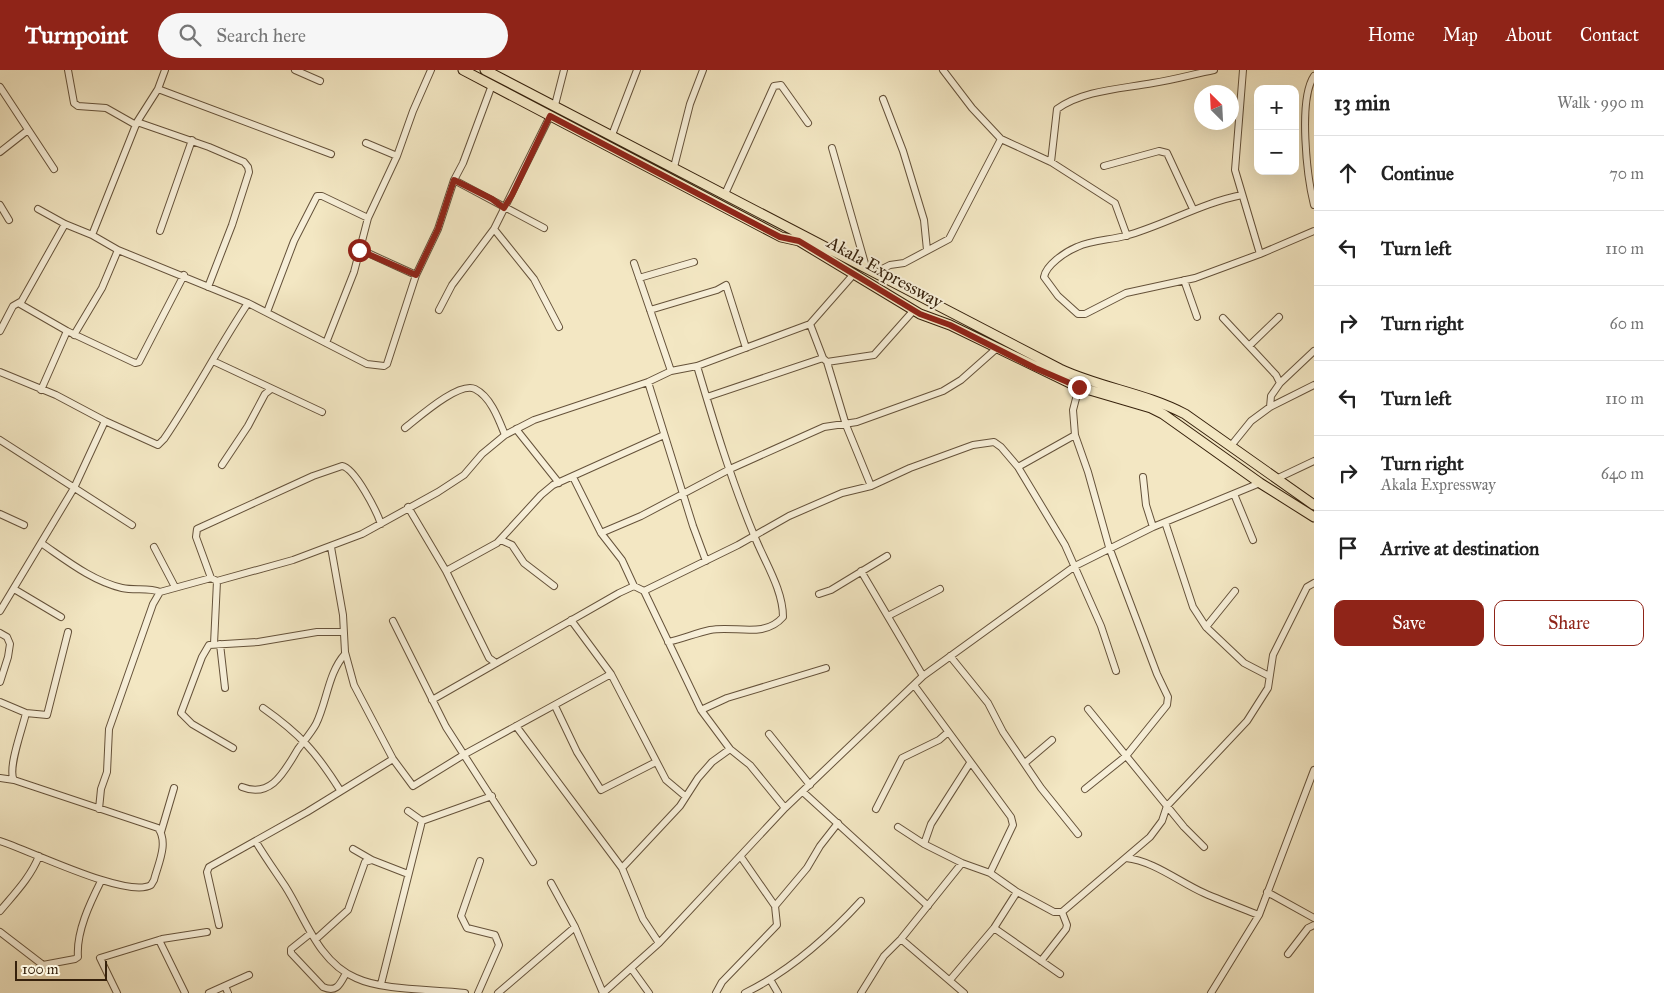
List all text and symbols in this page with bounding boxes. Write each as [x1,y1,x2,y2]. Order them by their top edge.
search box [158,13,508,58]
text: Turnpoint [25,20,128,50]
icon: search [176,21,204,49]
text: Search here [216,24,306,47]
text: Home [1368,24,1415,46]
text: Map [1443,24,1478,46]
text: About [1506,24,1552,46]
text: Contact [1580,24,1639,46]
north arrow [1194,85,1239,130]
map controls [1254,85,1299,175]
button: + [1254,85,1299,130]
text: 13 min [1334,90,1390,116]
text: Walk · 990 m [1557,93,1644,112]
button: − [1254,130,1299,175]
icon: ahead [1334,159,1362,187]
text: Continue [1381,162,1454,185]
text: 70 m [1609,164,1644,183]
street label: Akala Expressway [822,231,947,313]
icon: left [1334,234,1362,262]
text: Turn left [1381,237,1451,260]
route start [348,239,371,262]
text: 110 m [1605,239,1644,258]
icon: right [1334,309,1362,337]
text: Turn right [1381,312,1464,335]
text: 60 m [1610,314,1644,333]
route end [1068,376,1091,399]
icon: left [1334,384,1362,412]
text: Turn left [1381,387,1451,410]
text: 110 m [1605,389,1644,408]
text: Turn right [1381,452,1464,475]
icon: right [1334,459,1362,487]
text: 640 m [1601,464,1644,483]
text: Akala Expressway [1381,475,1496,494]
icon: arrive [1334,534,1362,562]
text: Arrive at destination [1381,537,1539,560]
button: Save [1334,600,1484,646]
button: Share [1494,600,1644,646]
scale bar [15,958,108,981]
text: 100 m [22,961,59,978]

